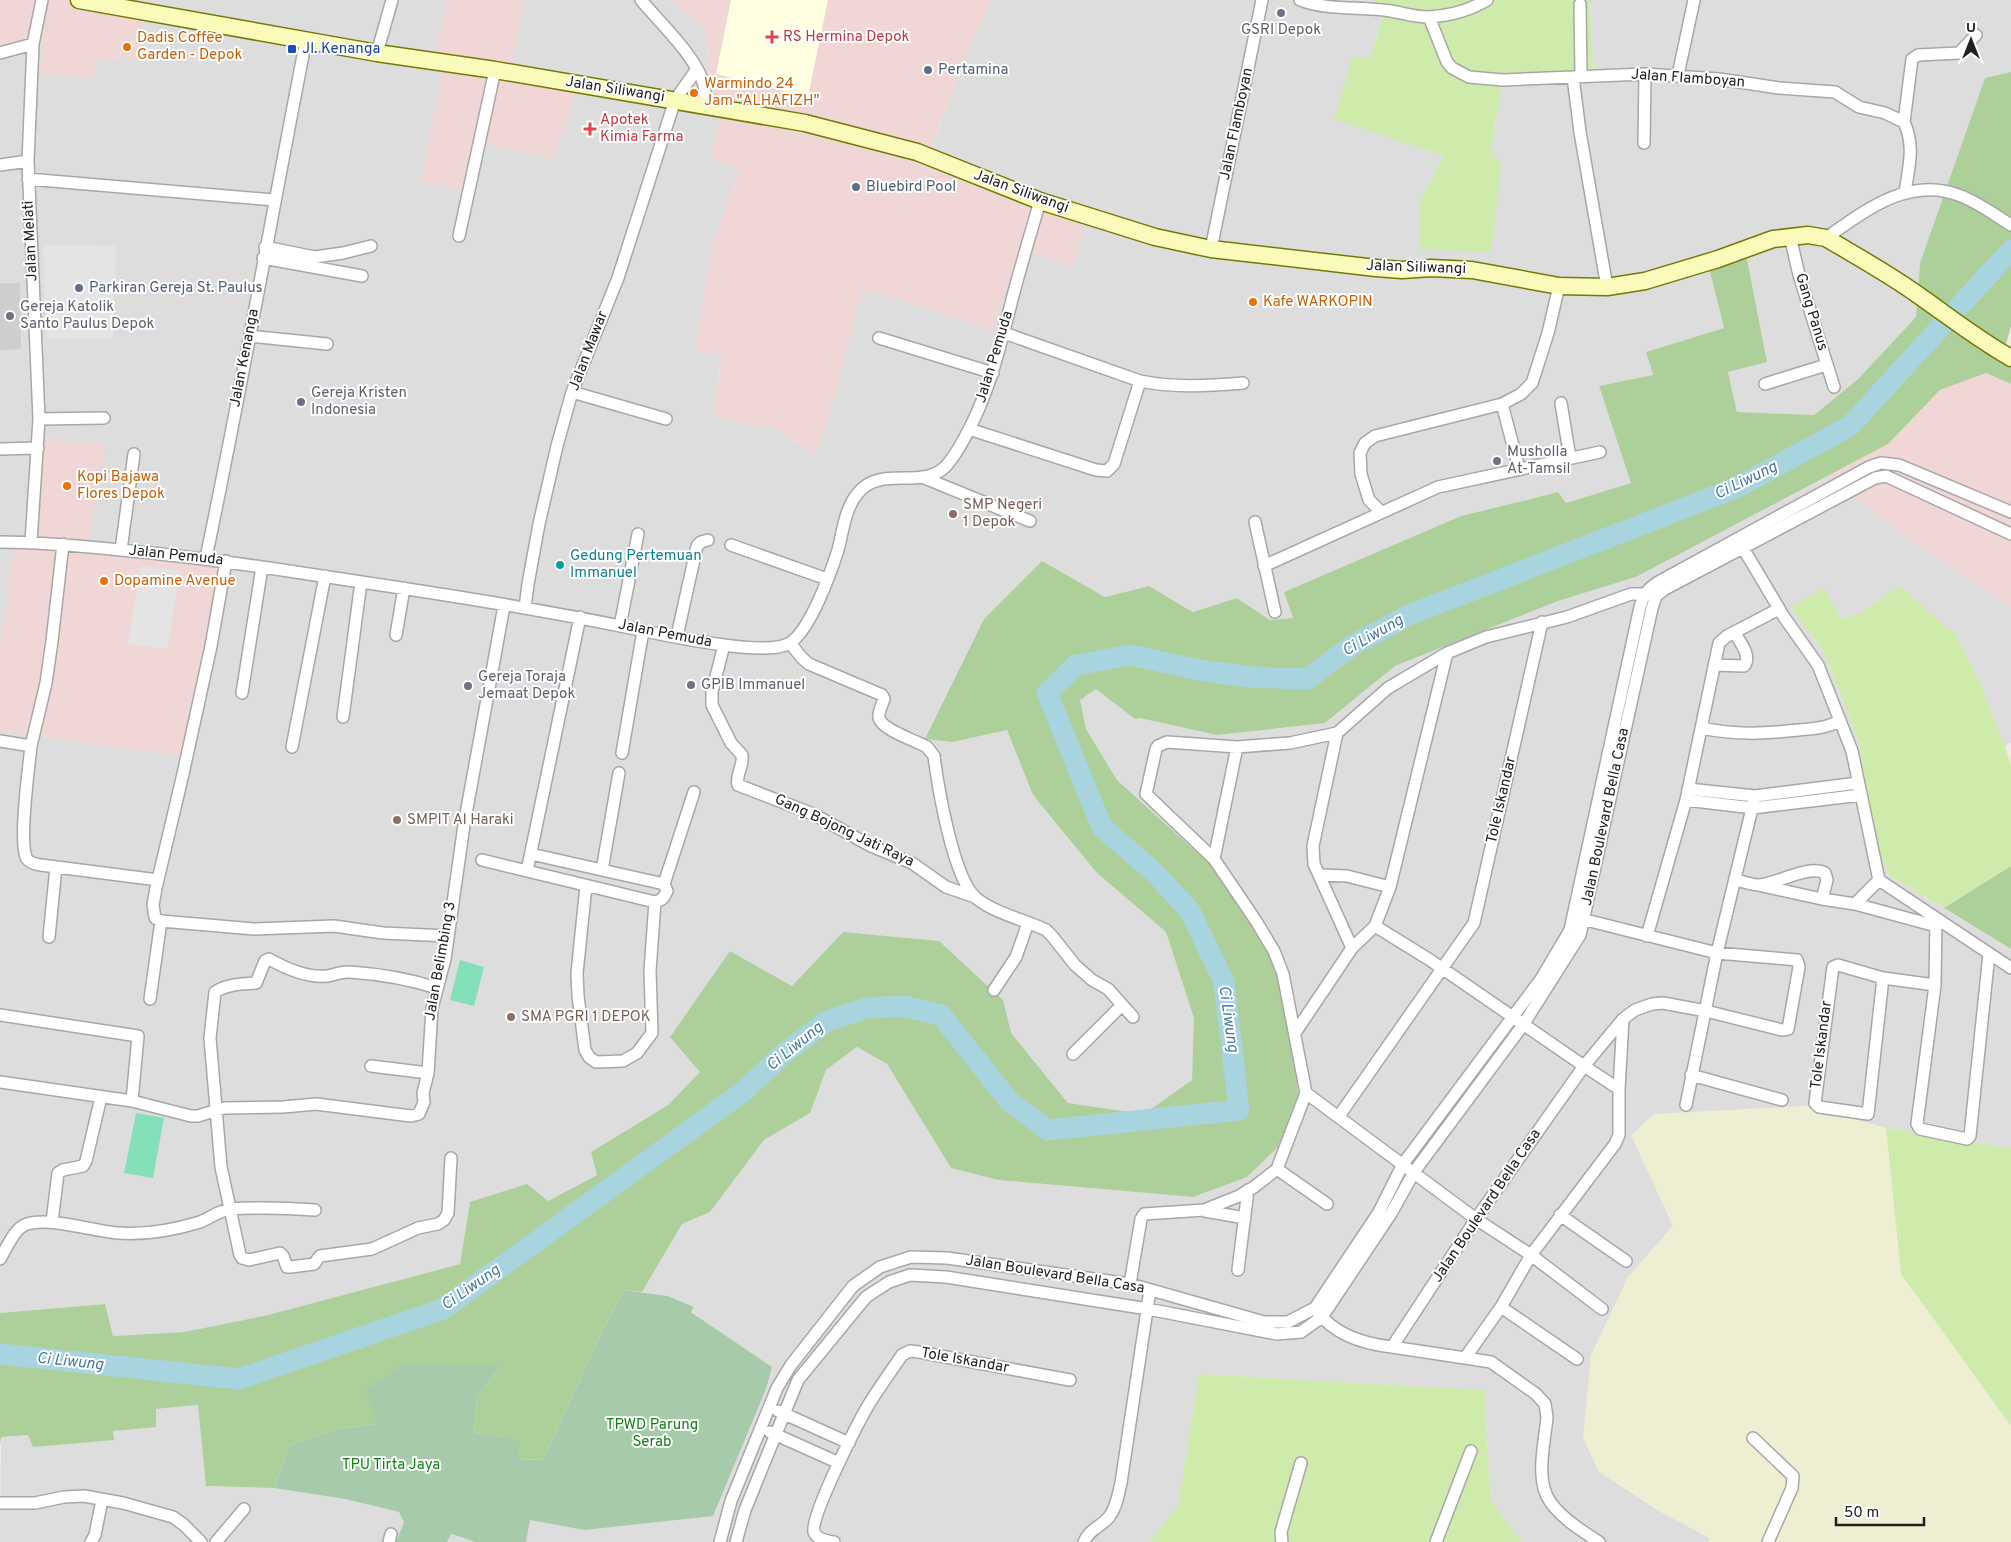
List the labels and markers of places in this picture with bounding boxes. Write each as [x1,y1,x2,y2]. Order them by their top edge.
marker: GSRI Depok [1275,7,1287,19]
place label: GSRI Depok [1241,21,1321,40]
place label: RS Hermina Depok [783,28,910,47]
place label: Dadis Coffee Garden - Depok [137,29,242,65]
marker: RS Hermina Depok [765,30,779,44]
place label: Jl. Kenanga [302,40,380,59]
marker: Dadis Coffee Garden - Depok [121,41,133,53]
marker: Jl. Kenanga [286,43,298,55]
place label: Pertamina [938,61,1008,80]
marker: Pertamina [922,64,934,76]
place label: Warmindo 24 Jam "ALHAFIZH" [704,75,819,111]
marker: Warmindo 24 Jam "ALHAFIZH" [688,87,700,99]
place label: Apotek Kimia Farma [600,111,683,147]
marker: Apotek Kimia Farma [584,123,596,135]
place label: Bluebird Pool [866,178,956,197]
marker: Bluebird Pool [850,181,862,193]
place label: Parkiran Gereja St. Paulus [89,279,263,298]
marker: Parkiran Gereja St. Paulus [73,282,85,294]
place label: Kafe WARKOPIN [1263,293,1373,312]
marker: Kafe WARKOPIN [1247,296,1259,308]
place label: Gereja Katolik Santo Paulus Depok [20,298,155,334]
marker: Gereja Katolik Santo Paulus Depok [4,310,16,322]
place label: Gereja Kristen Indonesia [311,384,407,420]
marker: Gereja Kristen Indonesia [295,396,307,408]
place label: Musholla At-Tamsil [1507,443,1571,479]
marker: Musholla At-Tamsil [1491,455,1503,467]
place label: Kopi Bajawa Flores Depok [77,468,165,504]
marker: Kopi Bajawa Flores Depok [61,480,73,492]
place label: SMP Negeri 1 Depok [963,496,1042,532]
marker: SMP Negeri 1 Depok [947,508,959,520]
place label: Gedung Pertemuan Immanuel [570,547,702,583]
marker: Gedung Pertemuan Immanuel [554,559,566,571]
place label: Dopamine Avenue [114,572,235,591]
marker: Dopamine Avenue [98,575,110,587]
place label: Gereja Toraja Jemaat Depok [478,668,575,704]
place label: GPIB Immanuel [701,676,805,695]
marker: GPIB Immanuel [685,679,697,691]
marker: Gereja Toraja Jemaat Depok [462,680,474,692]
place label: SMPIT Al Haraki [407,811,514,830]
marker: SMPIT Al Haraki [391,814,403,826]
place label: SMA PGRI 1 DEPOK [521,1008,651,1027]
marker: SMA PGRI 1 DEPOK [505,1011,517,1023]

